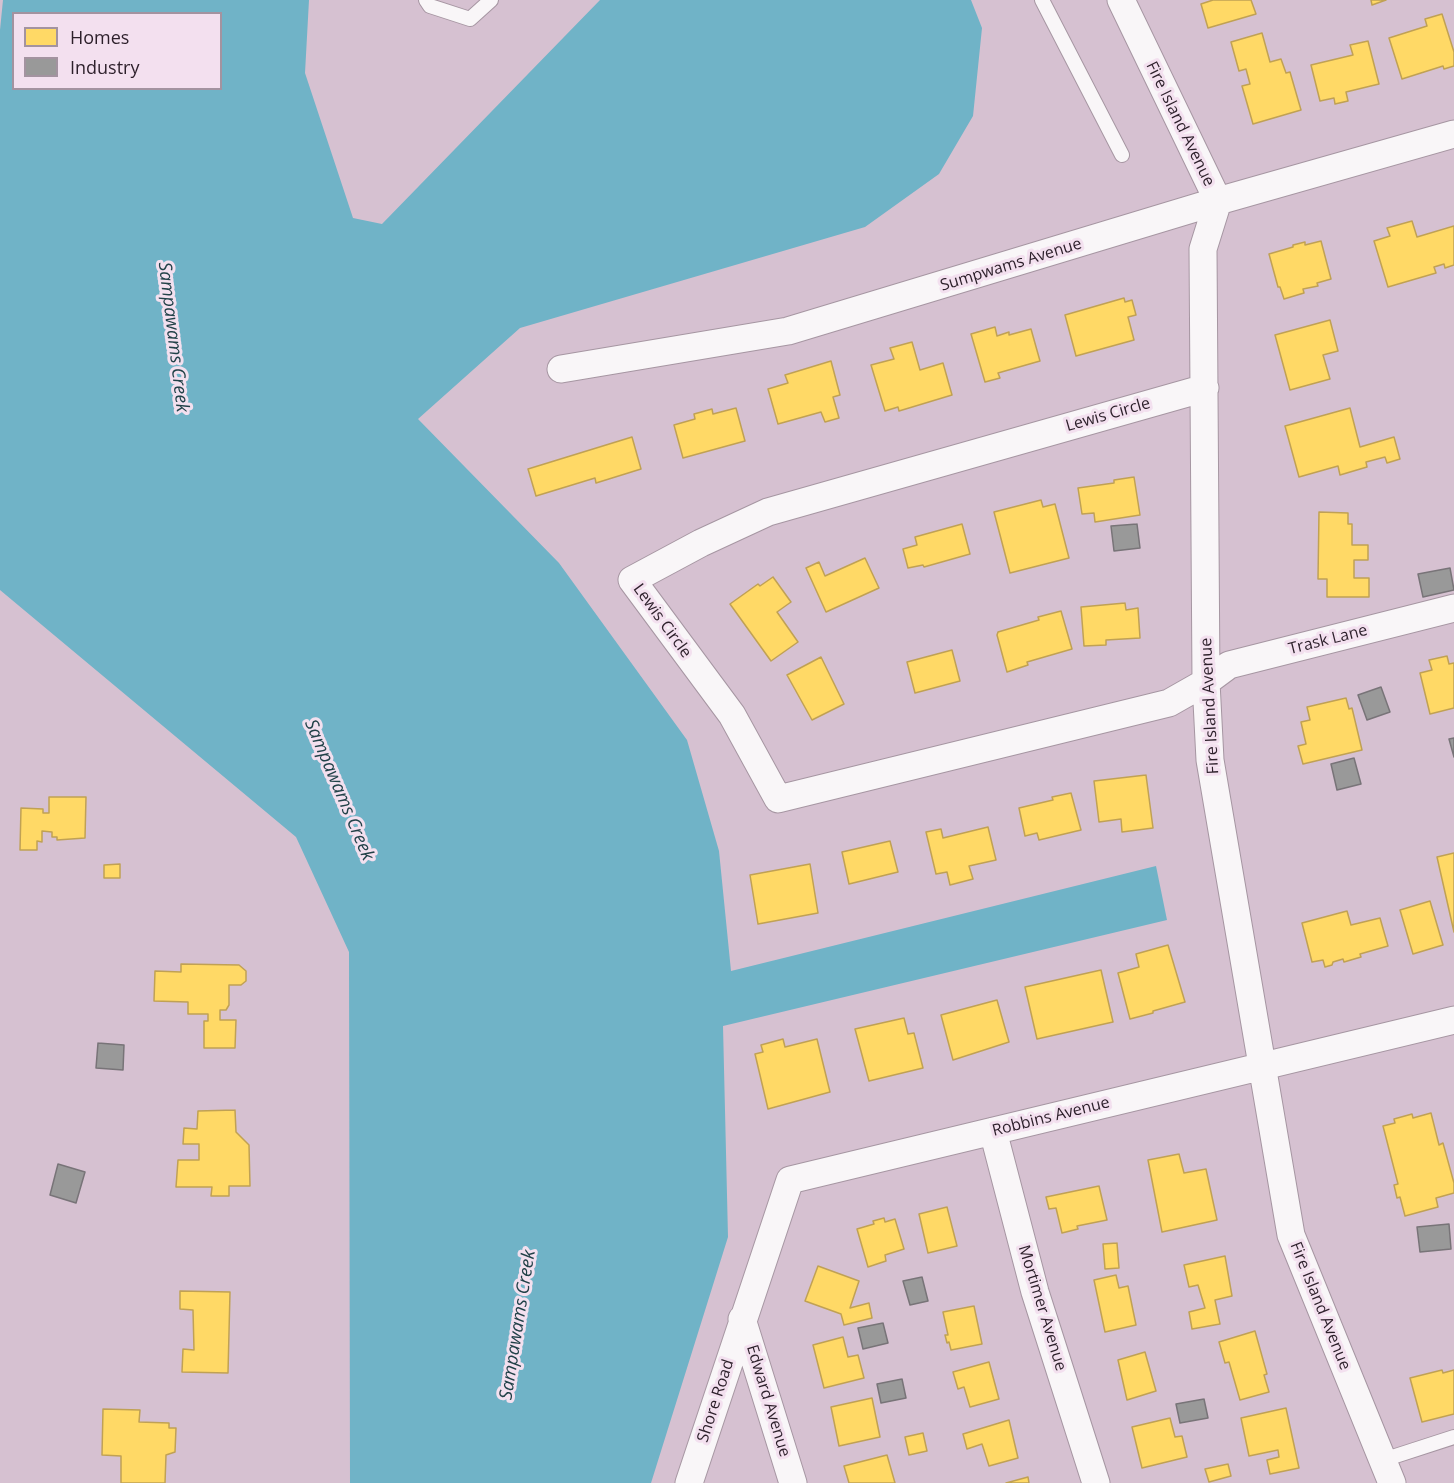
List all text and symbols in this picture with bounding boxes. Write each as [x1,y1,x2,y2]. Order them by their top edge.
legend [12,12,222,90]
text: Homes [70,25,129,49]
text: Industry [70,55,140,79]
street label: Fire Island Avenue [1141,58,1219,190]
street label: Sumpwams Avenue [938,234,1084,296]
water label: Sampawams Creek [153,261,193,413]
street label: Lewis Circle [1064,394,1152,436]
street label: Lewis Circle [629,580,695,662]
street label: Trask Lane [1287,621,1369,659]
street label: Fire Island Avenue [1197,637,1223,775]
water label: Sampawams Creek [300,716,378,864]
street label: Robbins Avenue [990,1093,1112,1141]
street label: Fire Island Avenue [1286,1239,1354,1373]
street label: Mortimer Avenue [1014,1243,1070,1373]
water label: Sampawams Creek [496,1249,540,1401]
street label: Edward Avenue [742,1343,794,1459]
street label: Shore Road [694,1357,738,1445]

